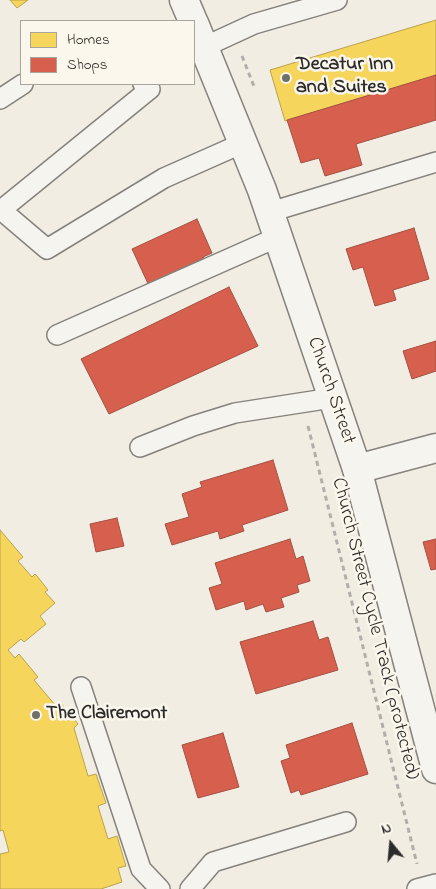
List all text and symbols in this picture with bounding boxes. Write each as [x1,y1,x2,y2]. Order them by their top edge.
legend [20,20,195,85]
text: Homes [67,29,110,51]
text: Shops [67,54,107,76]
place label: Decatur Inn and Suites [296,54,393,101]
marker: Decatur Inn and Suites [280,72,292,84]
street label: Church Street [300,334,360,448]
street label: Church Street Cycle Track (protected) [325,476,423,782]
place label: The Clairemont [46,703,167,727]
marker: The Clairemont [30,709,42,721]
text: N [379,818,394,841]
north arrow [366,819,416,869]

